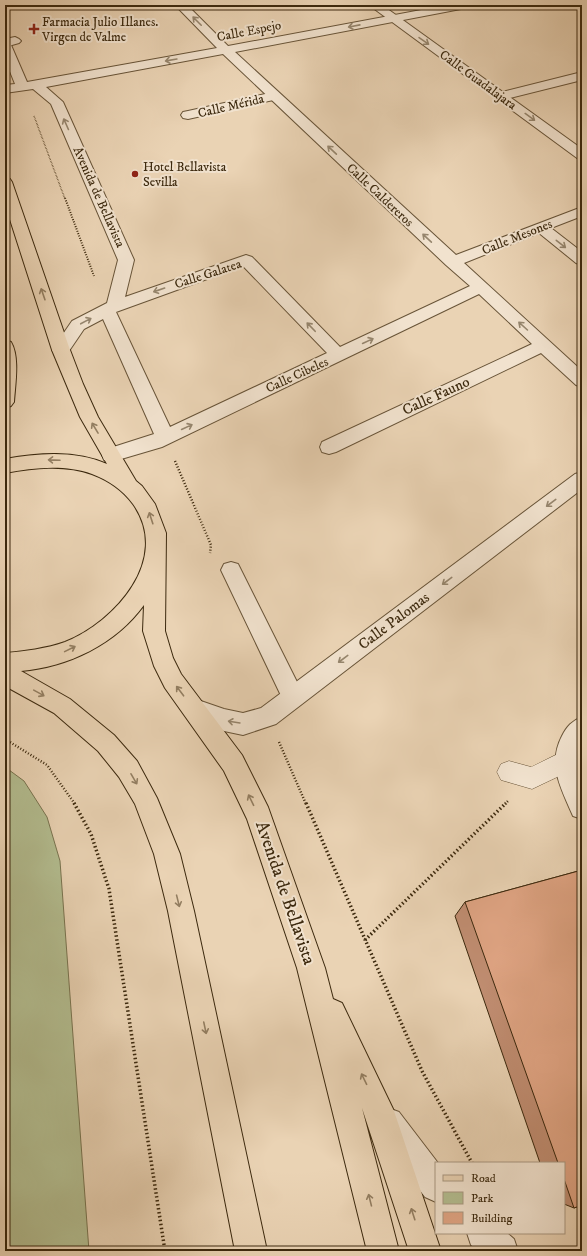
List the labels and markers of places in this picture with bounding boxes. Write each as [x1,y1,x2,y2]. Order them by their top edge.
place label: Farmacia Julio Illanes. Virgen de Valme [41,14,158,45]
marker: Farmacia Julio Illanes. Virgen de Valme [29,24,39,34]
place label: Hotel Bellavista Sevilla [143,159,227,190]
marker: Hotel Bellavista Sevilla [130,169,140,179]

